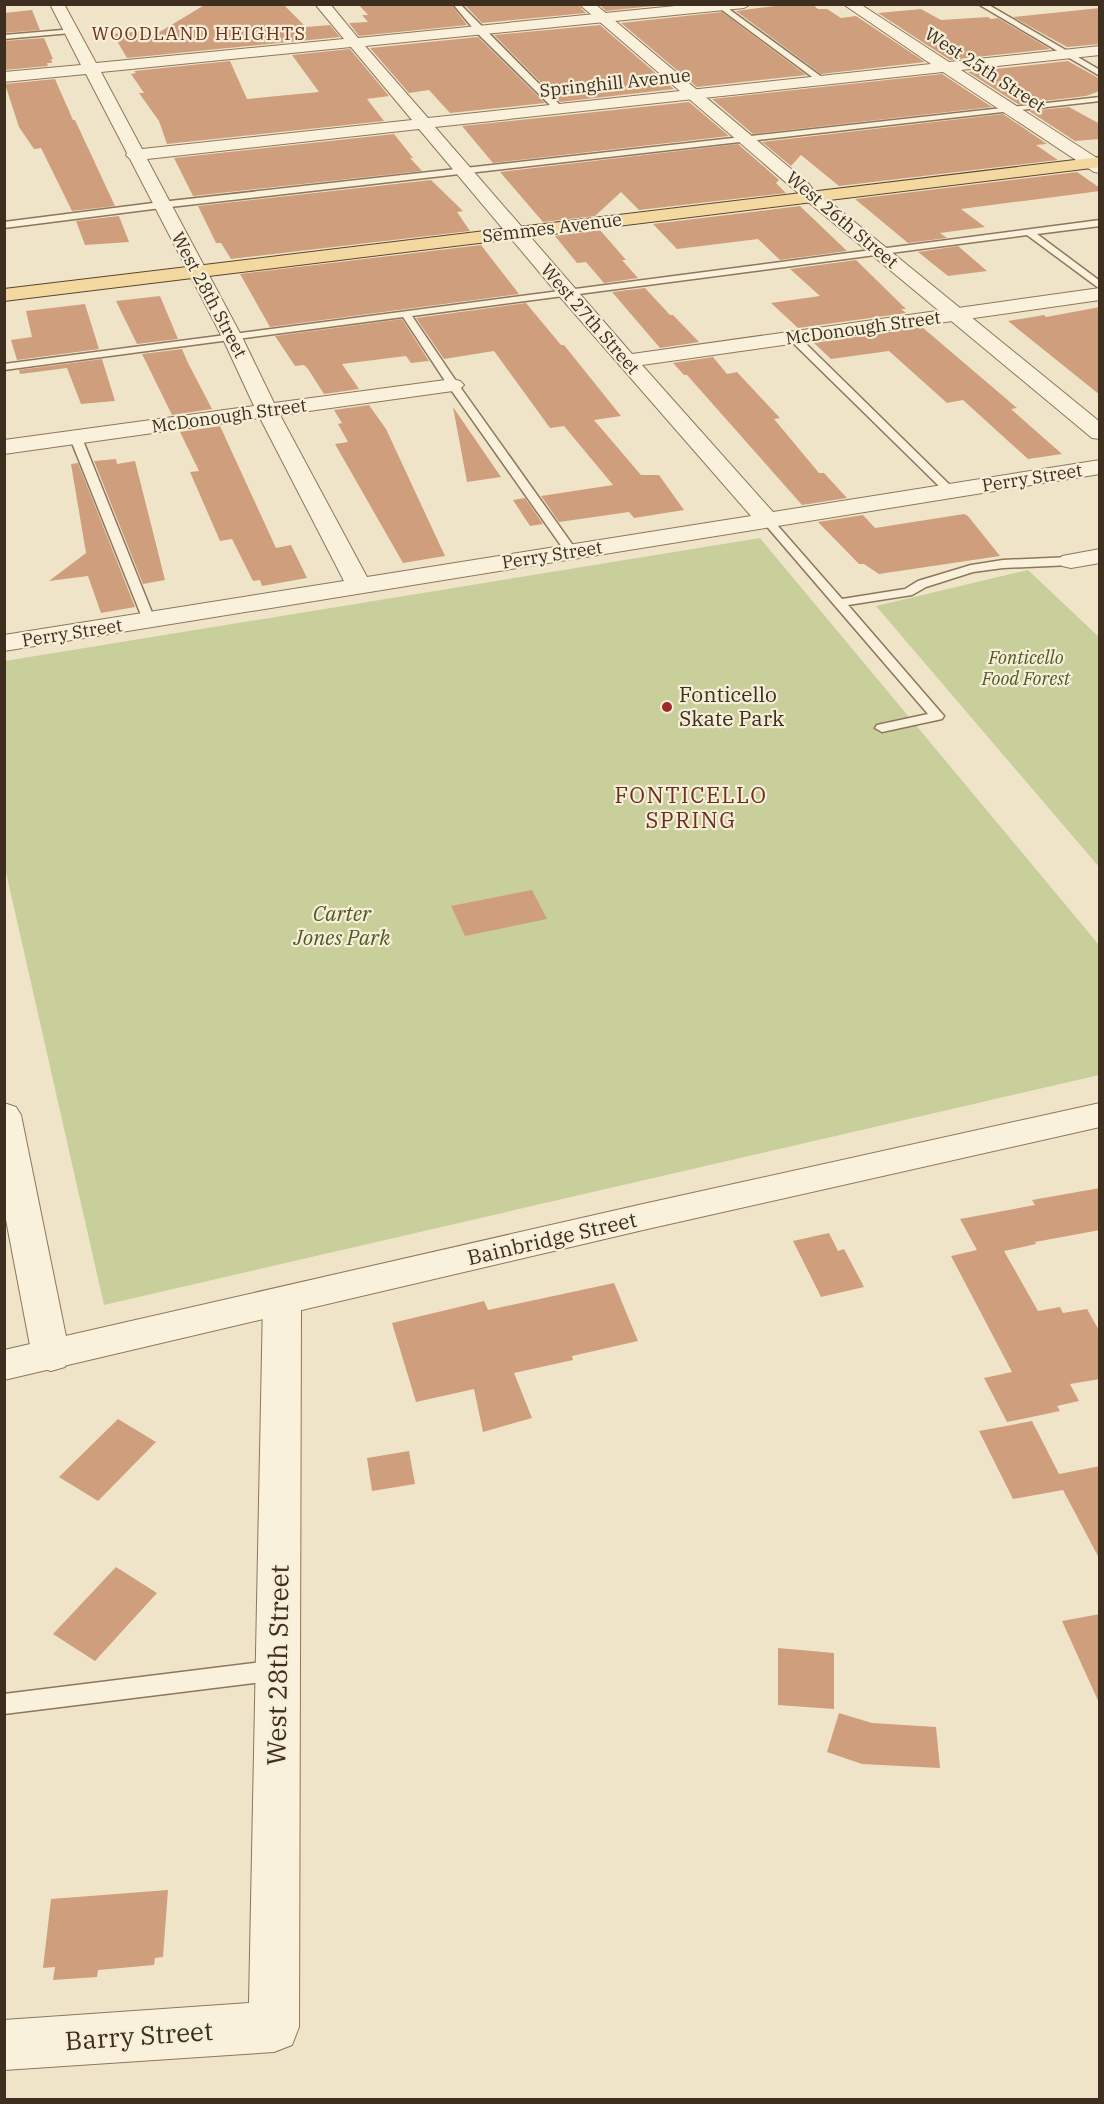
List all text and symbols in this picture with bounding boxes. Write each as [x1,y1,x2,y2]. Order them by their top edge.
district label: WOODLAND HEIGHTS [91,22,307,45]
street label: West 25th Street [921,22,1050,117]
street label: Springhill Avenue [538,63,692,102]
street label: West 26th Street [782,166,903,273]
street label: Semmes Avenue [481,208,623,247]
street label: West 28th Street [167,228,252,362]
street label: West 27th Street [536,259,645,379]
street label: McDonough Street [784,305,942,350]
street label: McDonough Street [150,393,308,438]
street label: Perry Street [980,458,1084,497]
street label: Perry Street [500,535,604,574]
street label: Perry Street [20,613,124,652]
park label: Fonticello Food Forest [981,646,1071,690]
place label: Fonticello Skate Park [679,680,785,732]
marker: Fonticello Skate Park [660,700,674,714]
district label: FONTICELLO SPRING [614,780,768,834]
park label: Carter Jones Park [293,899,391,951]
street label: Bainbridge Street [464,1205,639,1271]
street label: West 28th Street [258,1564,296,1766]
street label: Barry Street [64,2013,214,2057]

